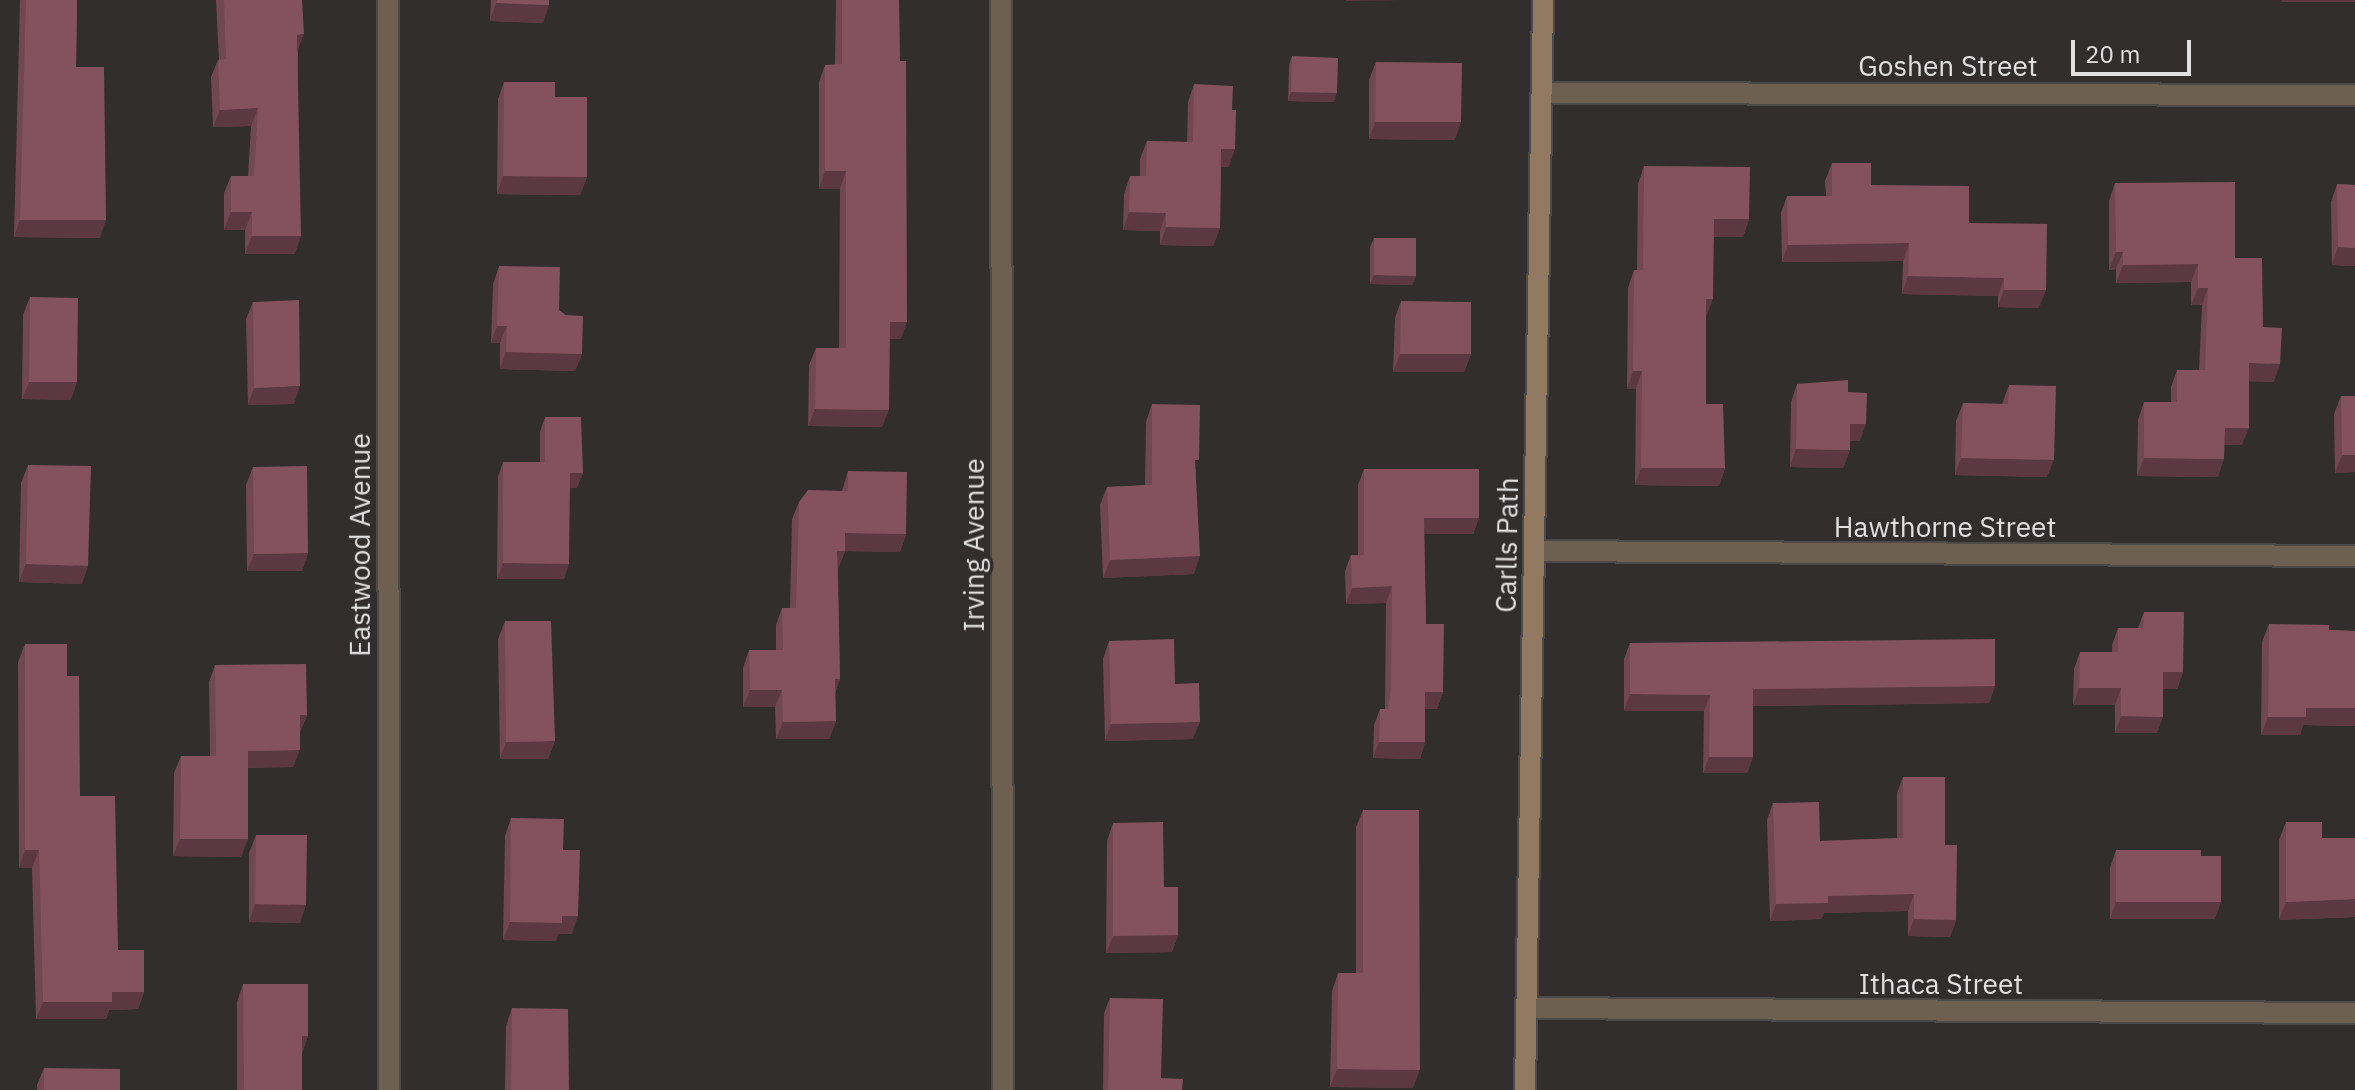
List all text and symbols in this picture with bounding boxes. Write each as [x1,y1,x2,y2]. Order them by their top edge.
scale bar [2075,24,2195,74]
text: 20 m [2085,38,2140,70]
street label: Goshen Street [1858,49,2038,83]
street label: Eastwood Avenue [343,433,377,657]
street label: Irving Avenue [957,458,991,632]
street label: Carlls Path [1489,477,1525,613]
street label: Hawthorne Street [1834,510,2056,544]
street label: Ithaca Street [1859,967,2023,1001]

